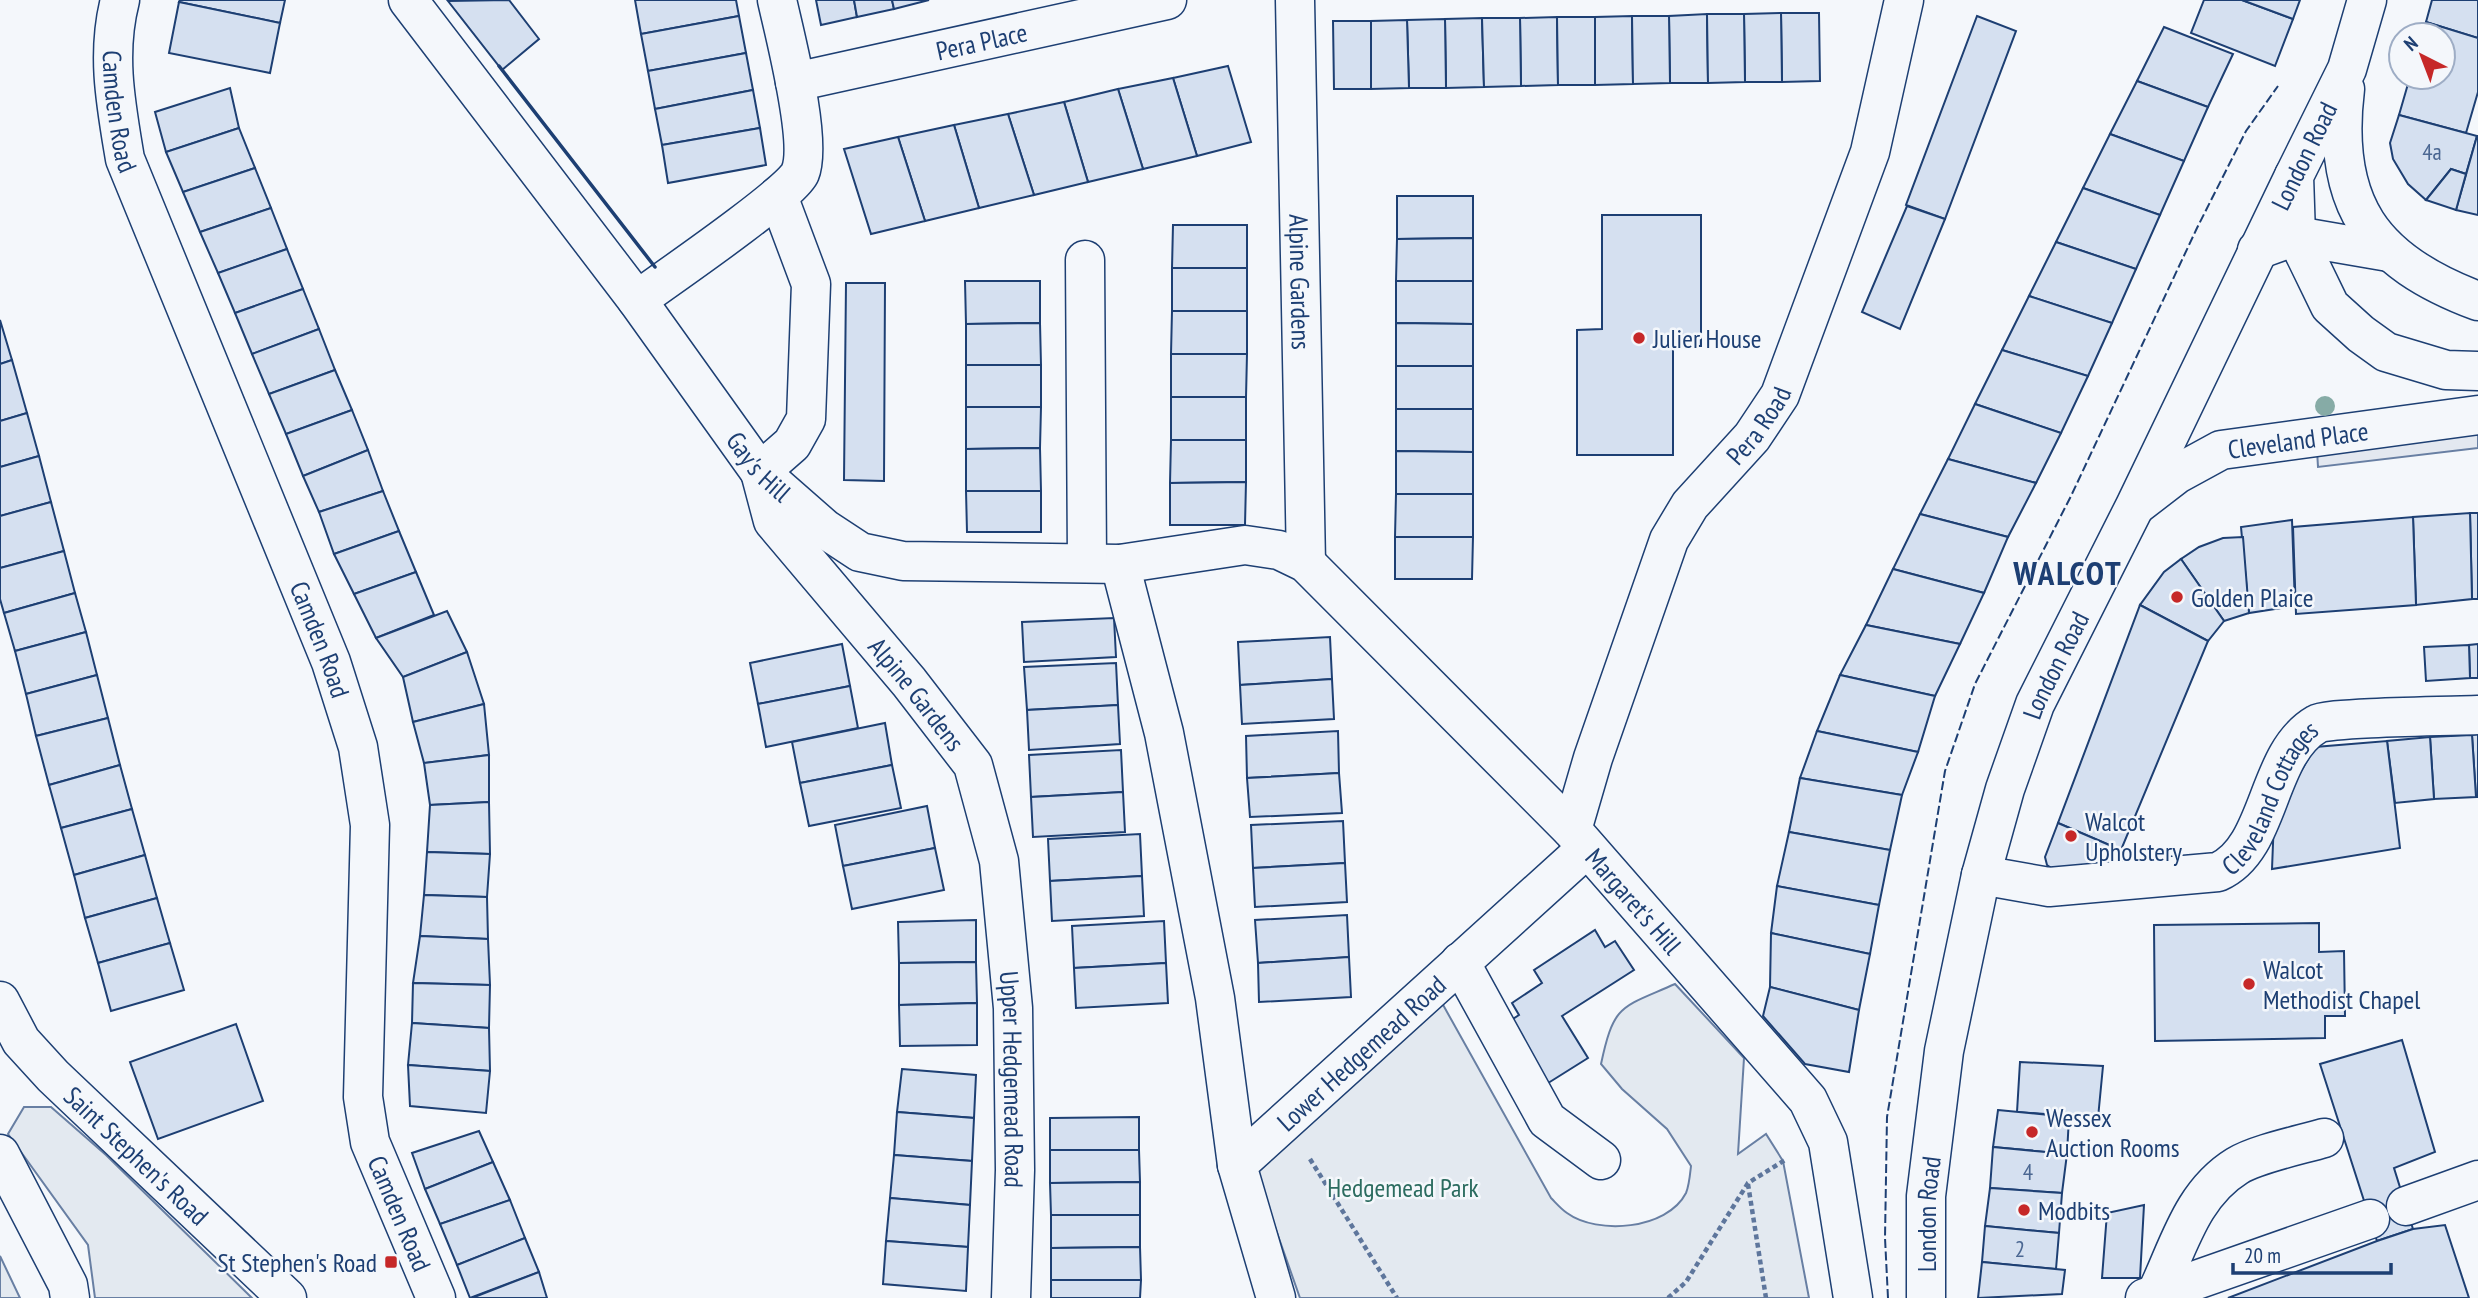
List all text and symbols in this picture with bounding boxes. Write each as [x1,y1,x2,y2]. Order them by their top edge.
street label: Pera Place [933,15,1030,67]
north arrow [2387,21,2457,91]
text: N [2399,31,2422,56]
street label: Camden Road [97,50,145,177]
street label: London Road [2264,97,2344,215]
house number: 4a [2422,137,2442,166]
street label: Alpine Gardens [1283,214,1318,350]
place label: Julier House [1652,322,1762,355]
marker: Julier House [1631,330,1647,346]
street label: Pera Road [1719,382,1798,471]
street label: Cleveland Place [2226,414,2370,465]
street label: Gay's Hill [720,425,798,508]
district label: WALCOT [2012,551,2123,594]
street label: Camden Road [283,576,358,701]
place label: Golden Plaice [2191,581,2313,614]
marker: Golden Plaice [2169,589,2185,605]
street label: London Road [2015,606,2096,723]
street label: Alpine Gardens [862,630,972,757]
street label: Cleveland Cottages [2215,712,2324,882]
place label: Walcot Upholstery [2085,805,2182,868]
marker: Walcot Upholstery [2063,828,2079,844]
street label: Margaret's Hill [1579,841,1689,961]
place label: Walcot Methodist Chapel [2263,953,2420,1016]
street label: Lower Hedgemead Road [1270,968,1452,1137]
street label: Upper Hedgemead Road [993,970,1032,1188]
marker: Walcot Methodist Chapel [2241,976,2257,992]
street label: Saint Stephen's Road [57,1079,216,1232]
place label: Wessex Auction Rooms [2046,1101,2179,1164]
marker: Wessex Auction Rooms [2024,1124,2040,1140]
street label: Camden Road [361,1151,439,1276]
street label: London Road [1909,1154,1947,1272]
house number: 4 [2023,1157,2033,1186]
park label: Hedgemead Park [1327,1171,1479,1204]
place label: Modbits [2038,1194,2110,1227]
marker: Modbits [2016,1202,2032,1218]
scale bar [2233,1232,2390,1276]
house number: 2 [2015,1234,2025,1263]
text: 20 m [2244,1242,2281,1269]
place label: St Stephen's Road [217,1246,377,1279]
marker: St Stephen's Road [383,1254,399,1270]

